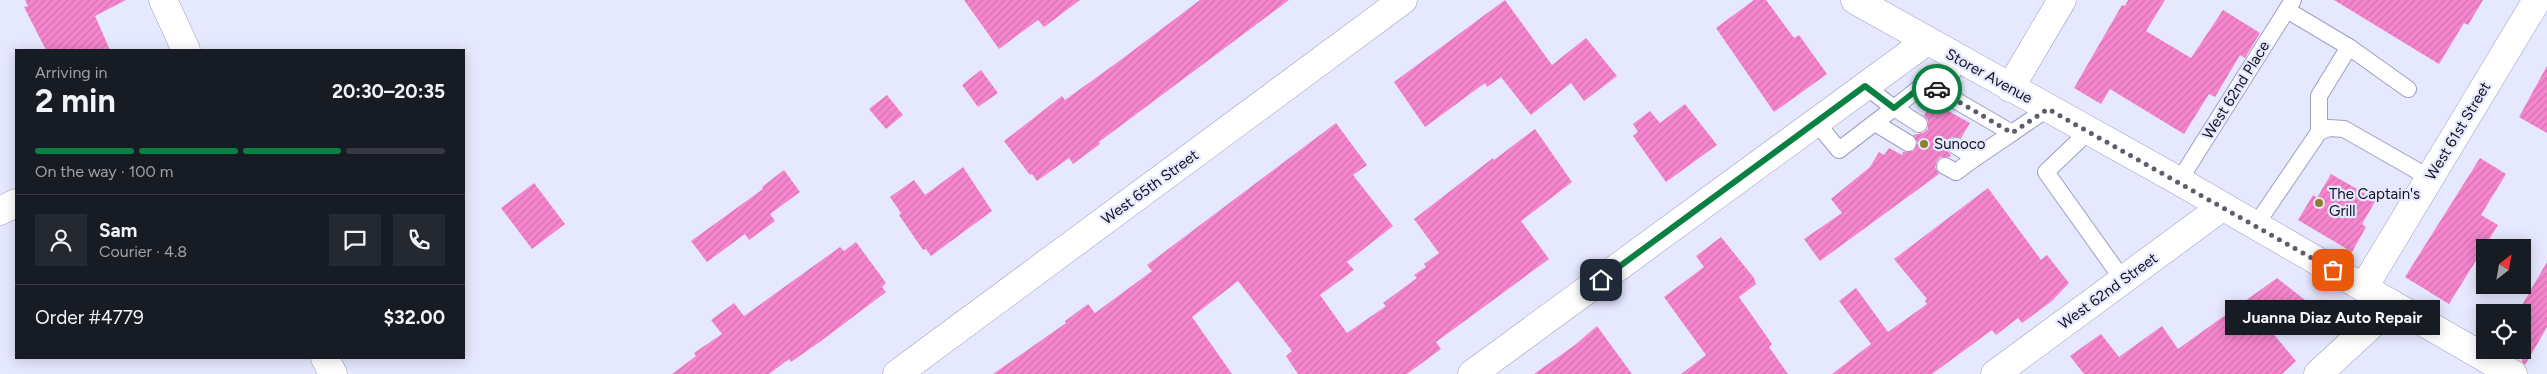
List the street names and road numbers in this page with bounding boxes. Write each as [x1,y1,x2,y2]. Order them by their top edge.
street label: West 62nd Place [2199,38,2273,142]
street label: Storer Avenue [1943,45,2035,107]
street label: West 61st Street [2422,78,2495,183]
street label: West 65th Street [1098,146,1202,228]
street label: West 62nd Street [2055,249,2161,333]

